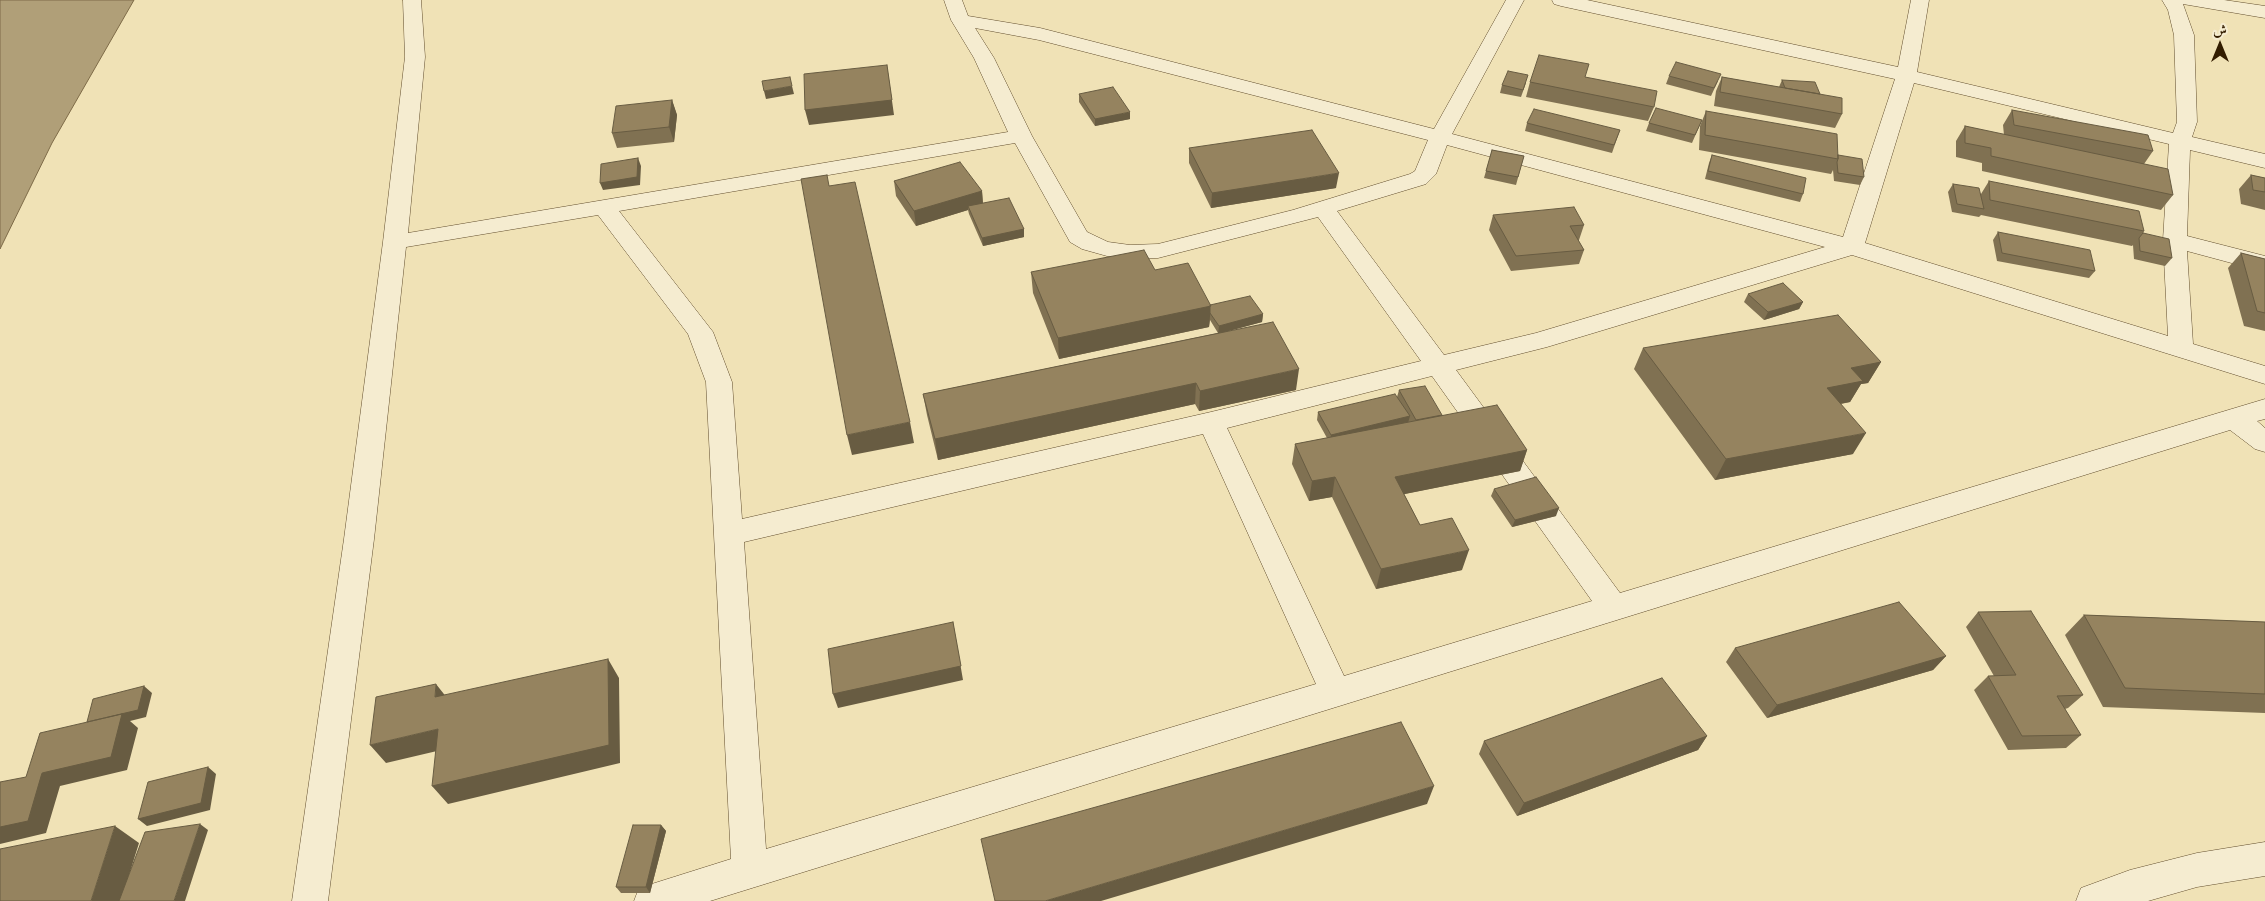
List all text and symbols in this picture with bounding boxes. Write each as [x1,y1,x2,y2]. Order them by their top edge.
north arrow [2195,20,2245,70]
text: ش [2213,21,2227,39]

